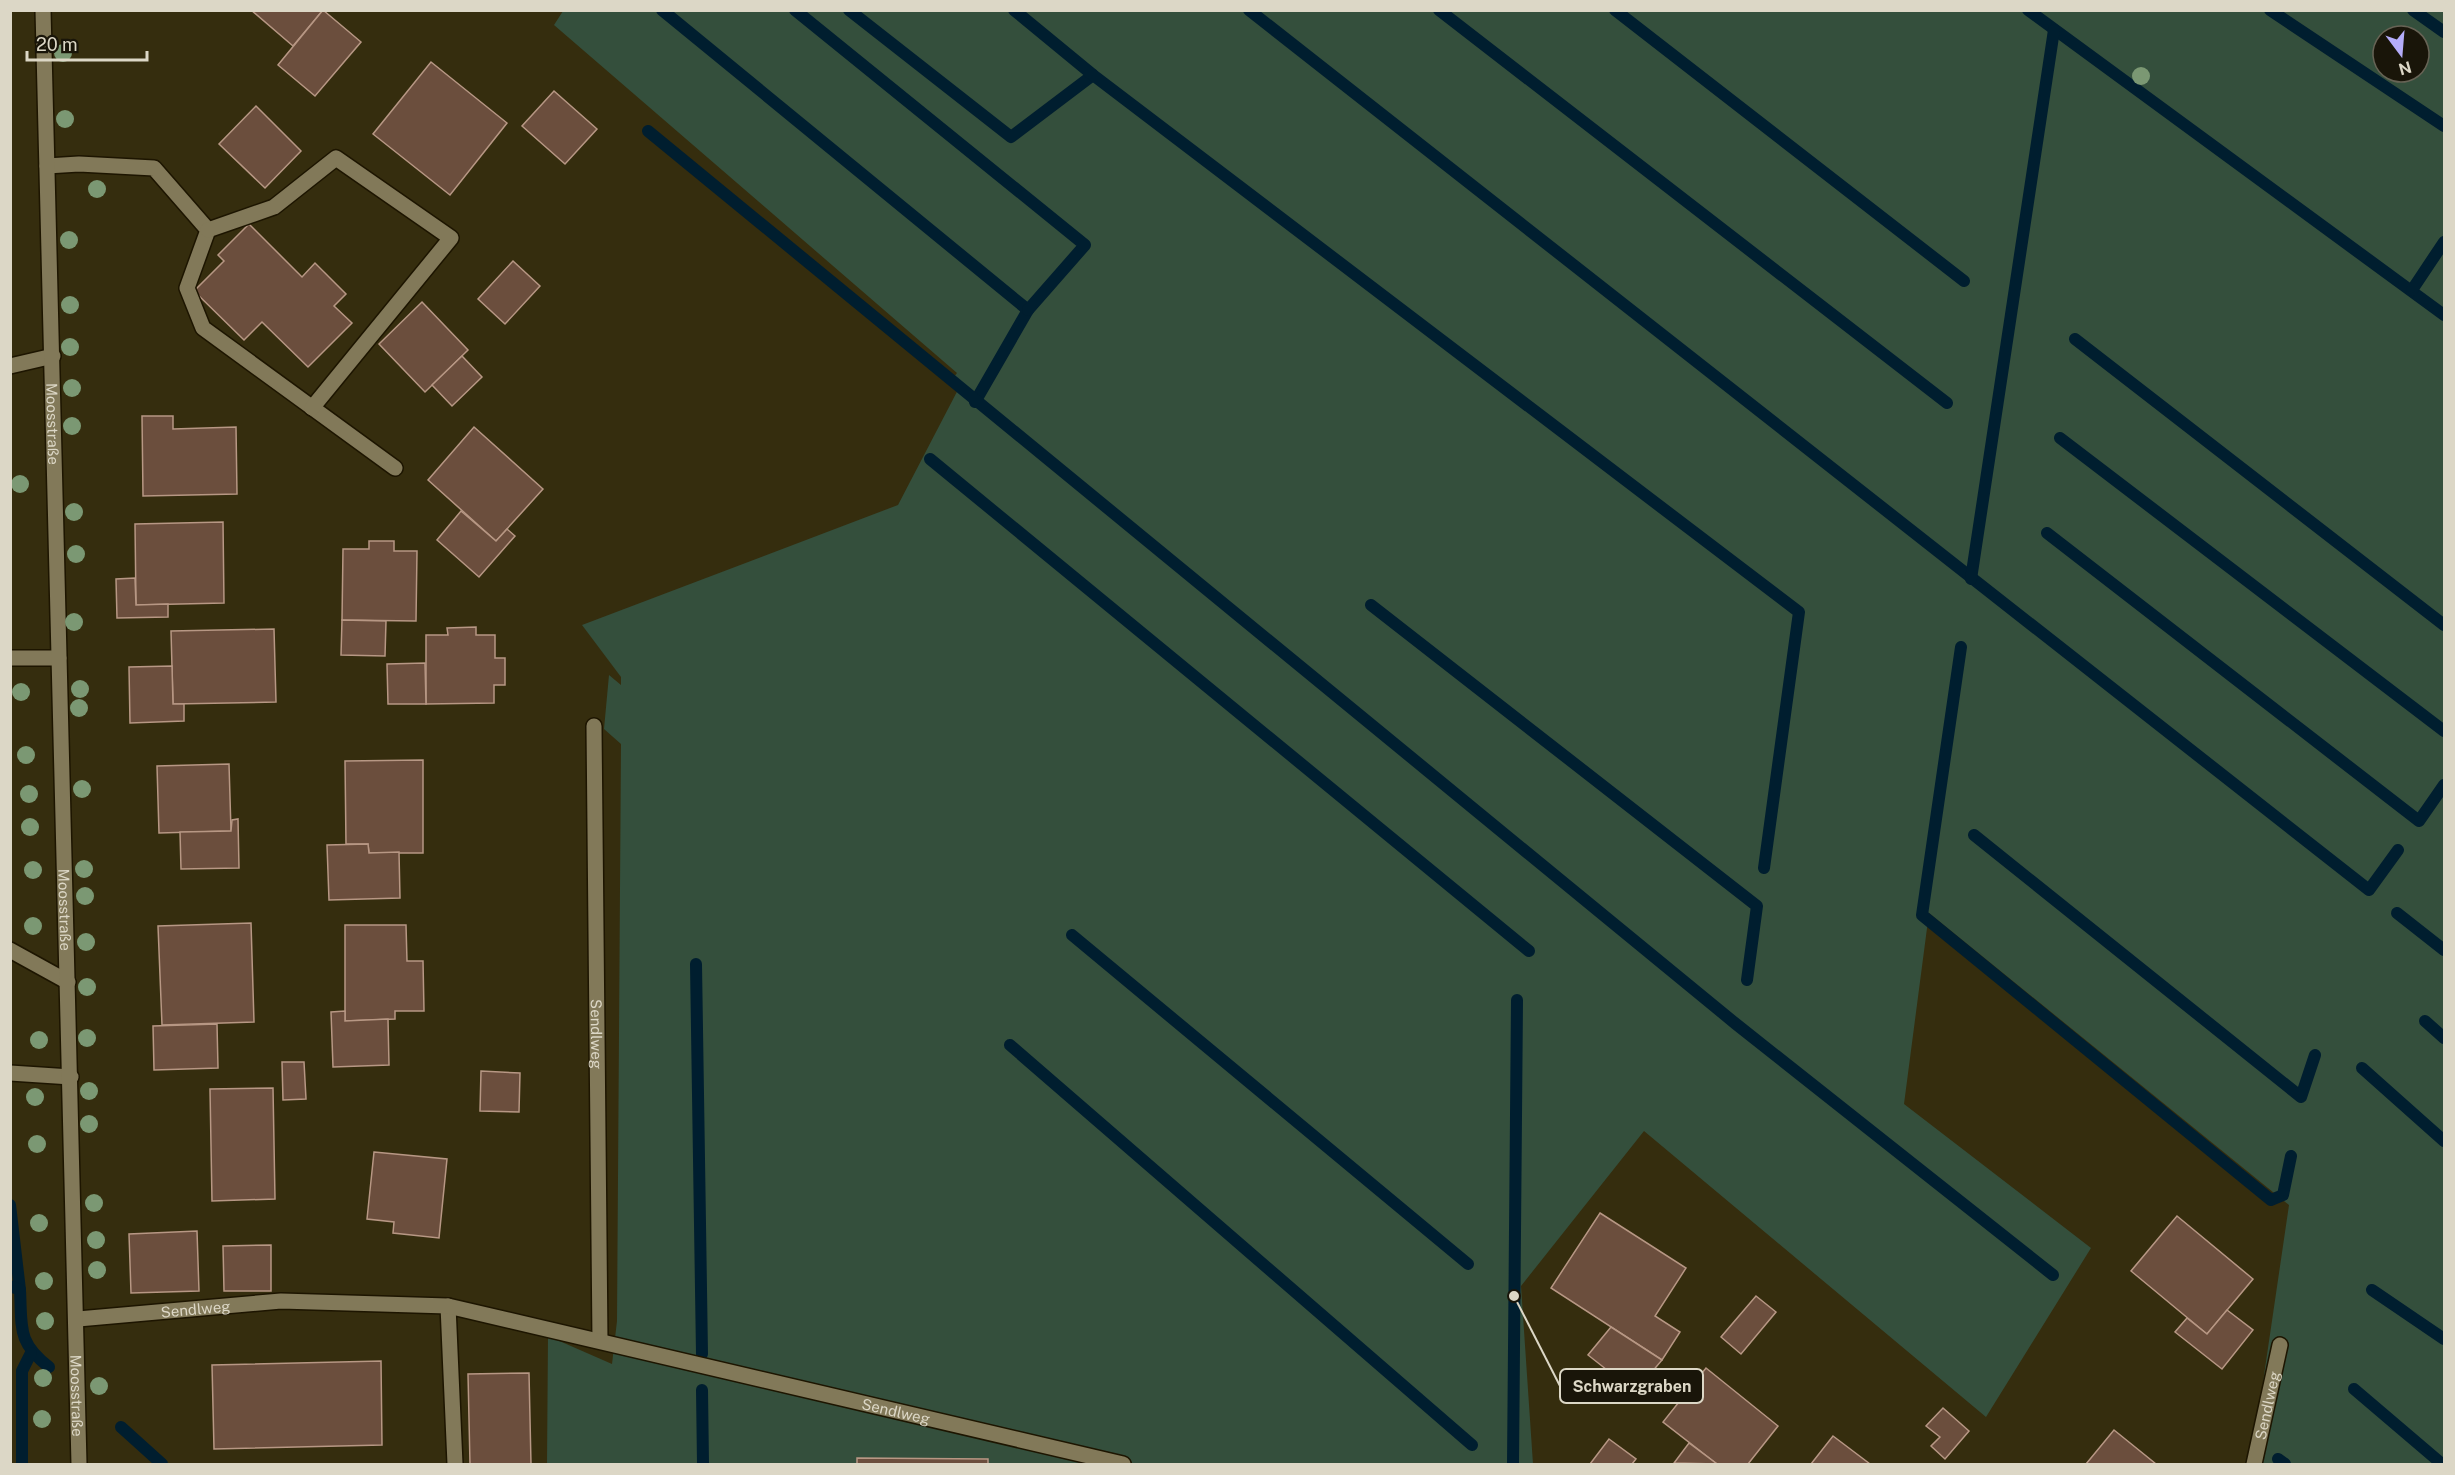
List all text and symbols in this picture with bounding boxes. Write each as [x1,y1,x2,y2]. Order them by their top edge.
scale bar [27,24,147,62]
north arrow [2371,24,2431,84]
text: 20 m [36,34,78,55]
text: N [2396,57,2414,79]
street label: Moosstraße [44,383,63,465]
street label: Moosstraße [56,868,75,951]
street label: Sendlweg [588,999,606,1069]
street label: Sendlweg [160,1297,231,1320]
street label: Moosstraße [68,1354,87,1437]
callout: Schwarzgraben [1560,1369,1703,1403]
street label: Sendlweg [2251,1369,2283,1441]
text: Schwarzgraben [1573,1377,1691,1396]
street label: Sendlweg [860,1395,932,1427]

